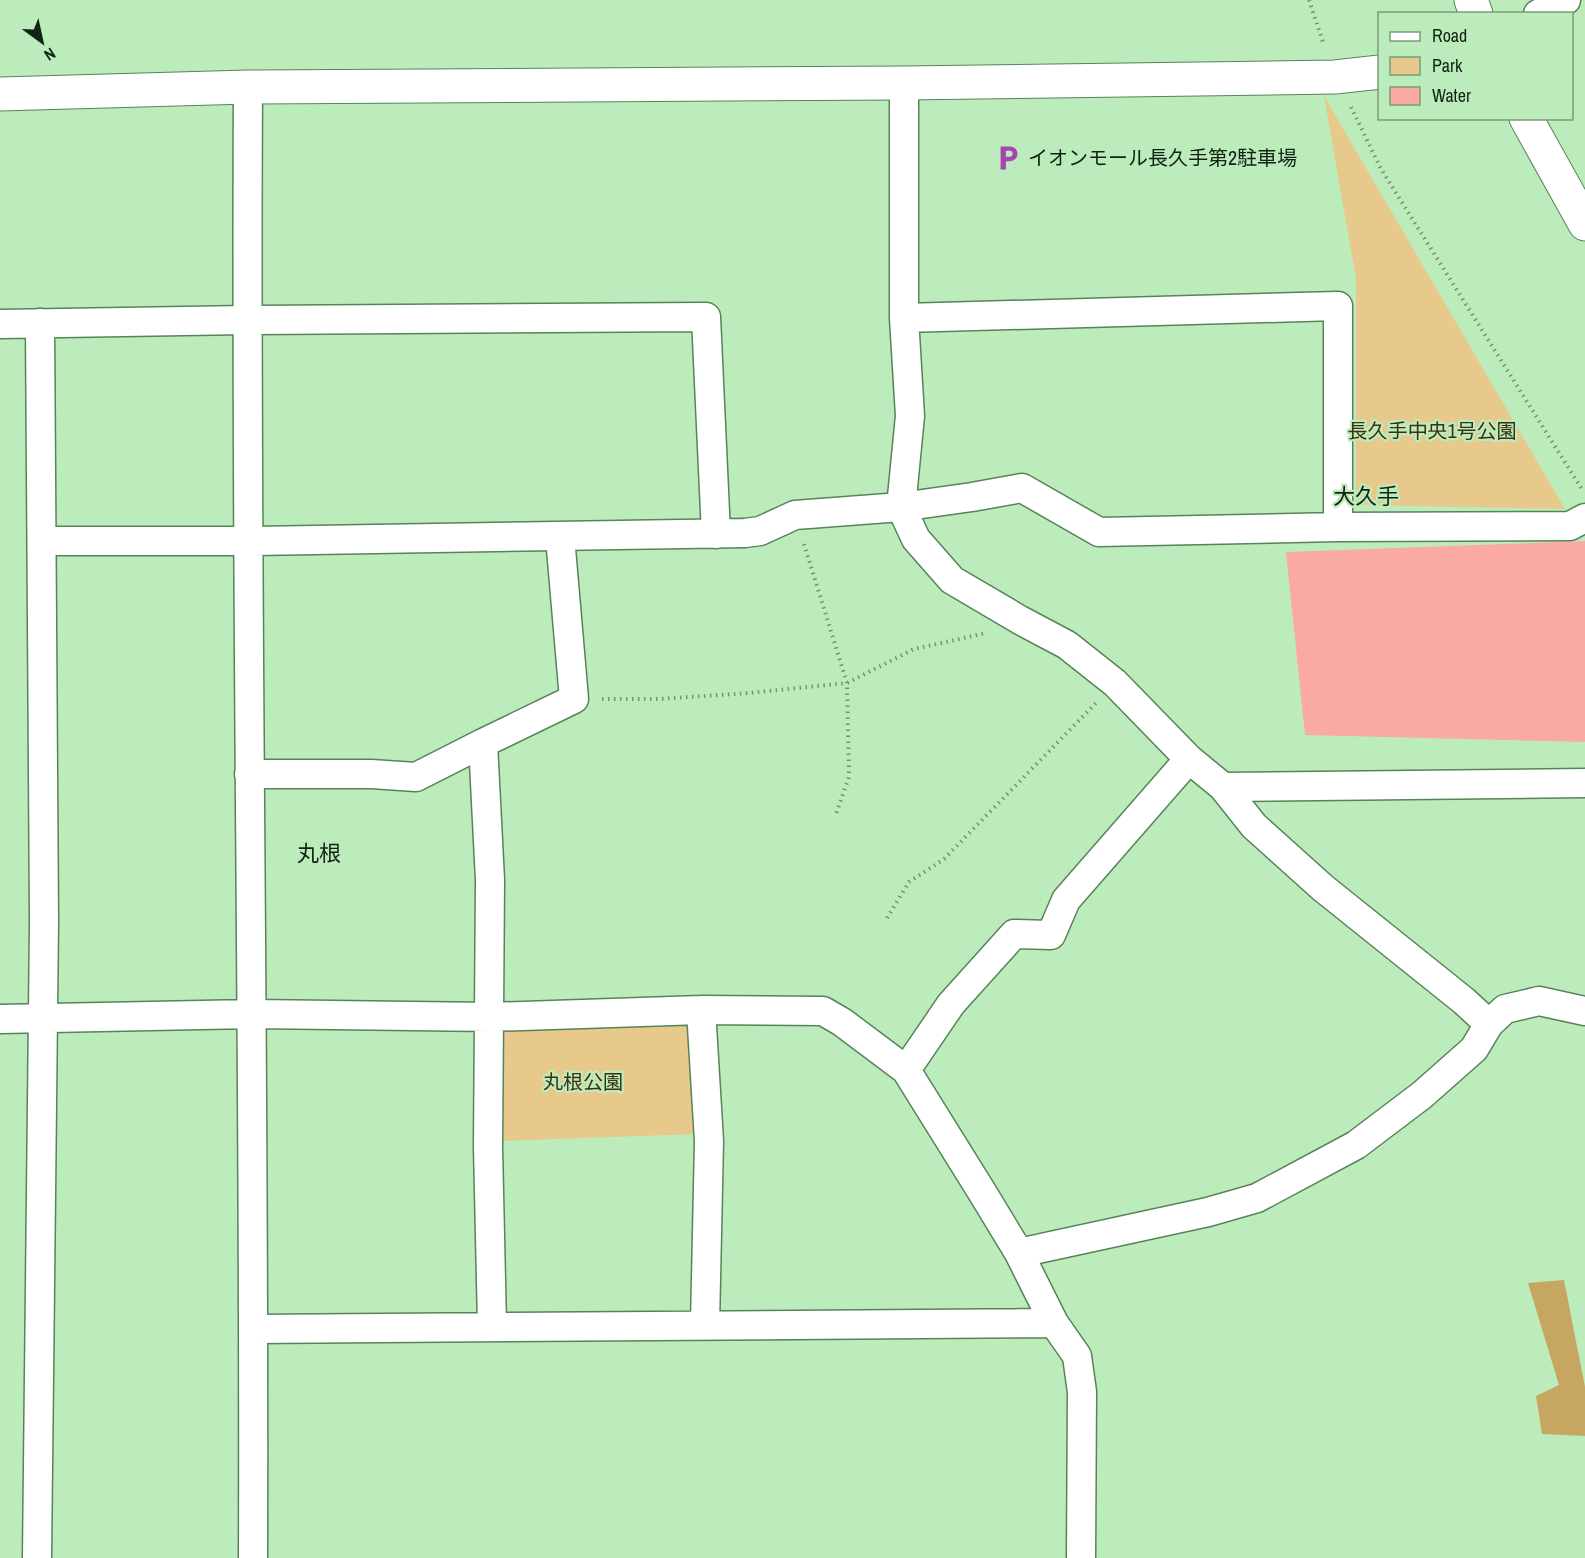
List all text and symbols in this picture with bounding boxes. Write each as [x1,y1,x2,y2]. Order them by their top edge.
north arrow [12,12,72,72]
legend [1378,12,1573,120]
text: Road [1432,23,1467,48]
text: N [40,43,60,66]
text: Park [1432,53,1463,78]
text: Water [1432,83,1471,108]
parking icon: イオンモール長久手第2駐車場 [993,143,1023,173]
place label: イオンモール長久手第2駐車場 [1028,144,1297,171]
park label: 長久手中央1号公園 [1347,417,1517,444]
district label: 大久手 [1333,481,1399,511]
district label: 丸根 [297,838,341,868]
park label: 丸根公園 [543,1068,623,1095]

